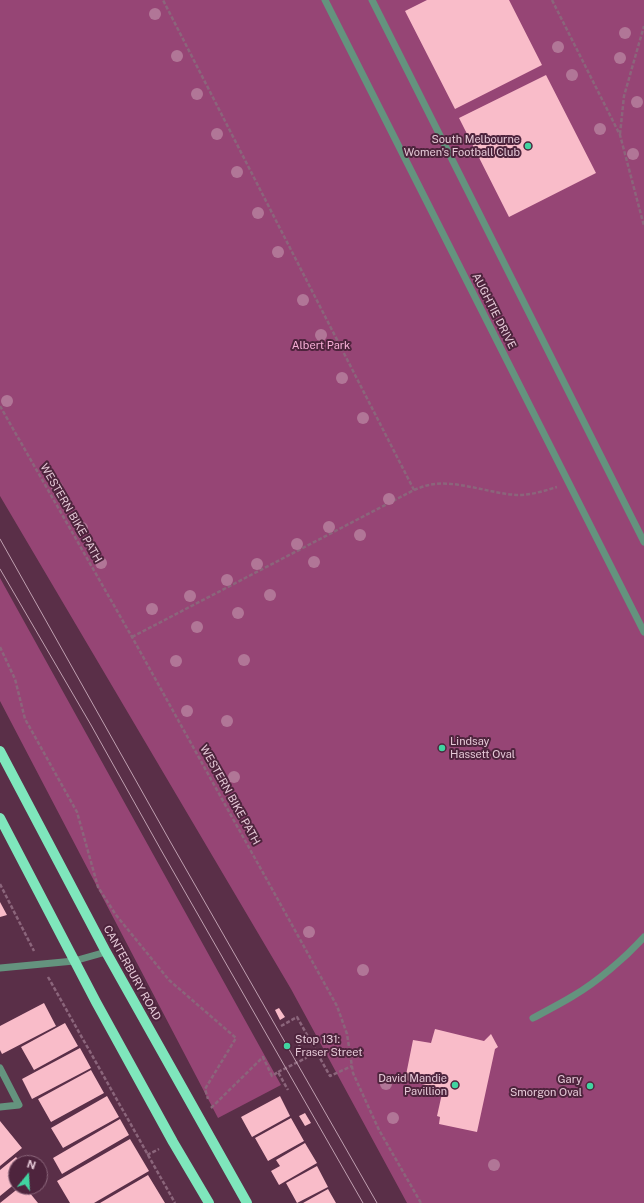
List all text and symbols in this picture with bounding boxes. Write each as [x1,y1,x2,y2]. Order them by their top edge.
place label: South Melbourne Women's Football Club [404,133,520,159]
marker: South Melbourne Women's Football Club [523,141,533,151]
street label: AUGHTIE DRIVE [469,271,519,351]
park label: Albert Park [292,339,350,353]
street label: WESTERN BIKE PATH [37,461,105,565]
place label: Lindsay Hassett Oval [450,735,515,761]
street label: WESTERN BIKE PATH [197,743,263,847]
marker: Lindsay Hassett Oval [437,743,447,753]
street label: CANTERBURY ROAD [100,923,164,1023]
place label: Stop 131: Fraser Street [295,1033,363,1059]
marker: Stop 131: Fraser Street [282,1041,292,1051]
place label: David Mandie Pavillion [378,1072,447,1098]
place label: Gary Smorgon Oval [510,1073,582,1099]
marker: David Mandie Pavillion [450,1080,460,1090]
marker: Gary Smorgon Oval [585,1081,595,1091]
north arrow [8,1155,48,1195]
text: N [25,1157,37,1172]

